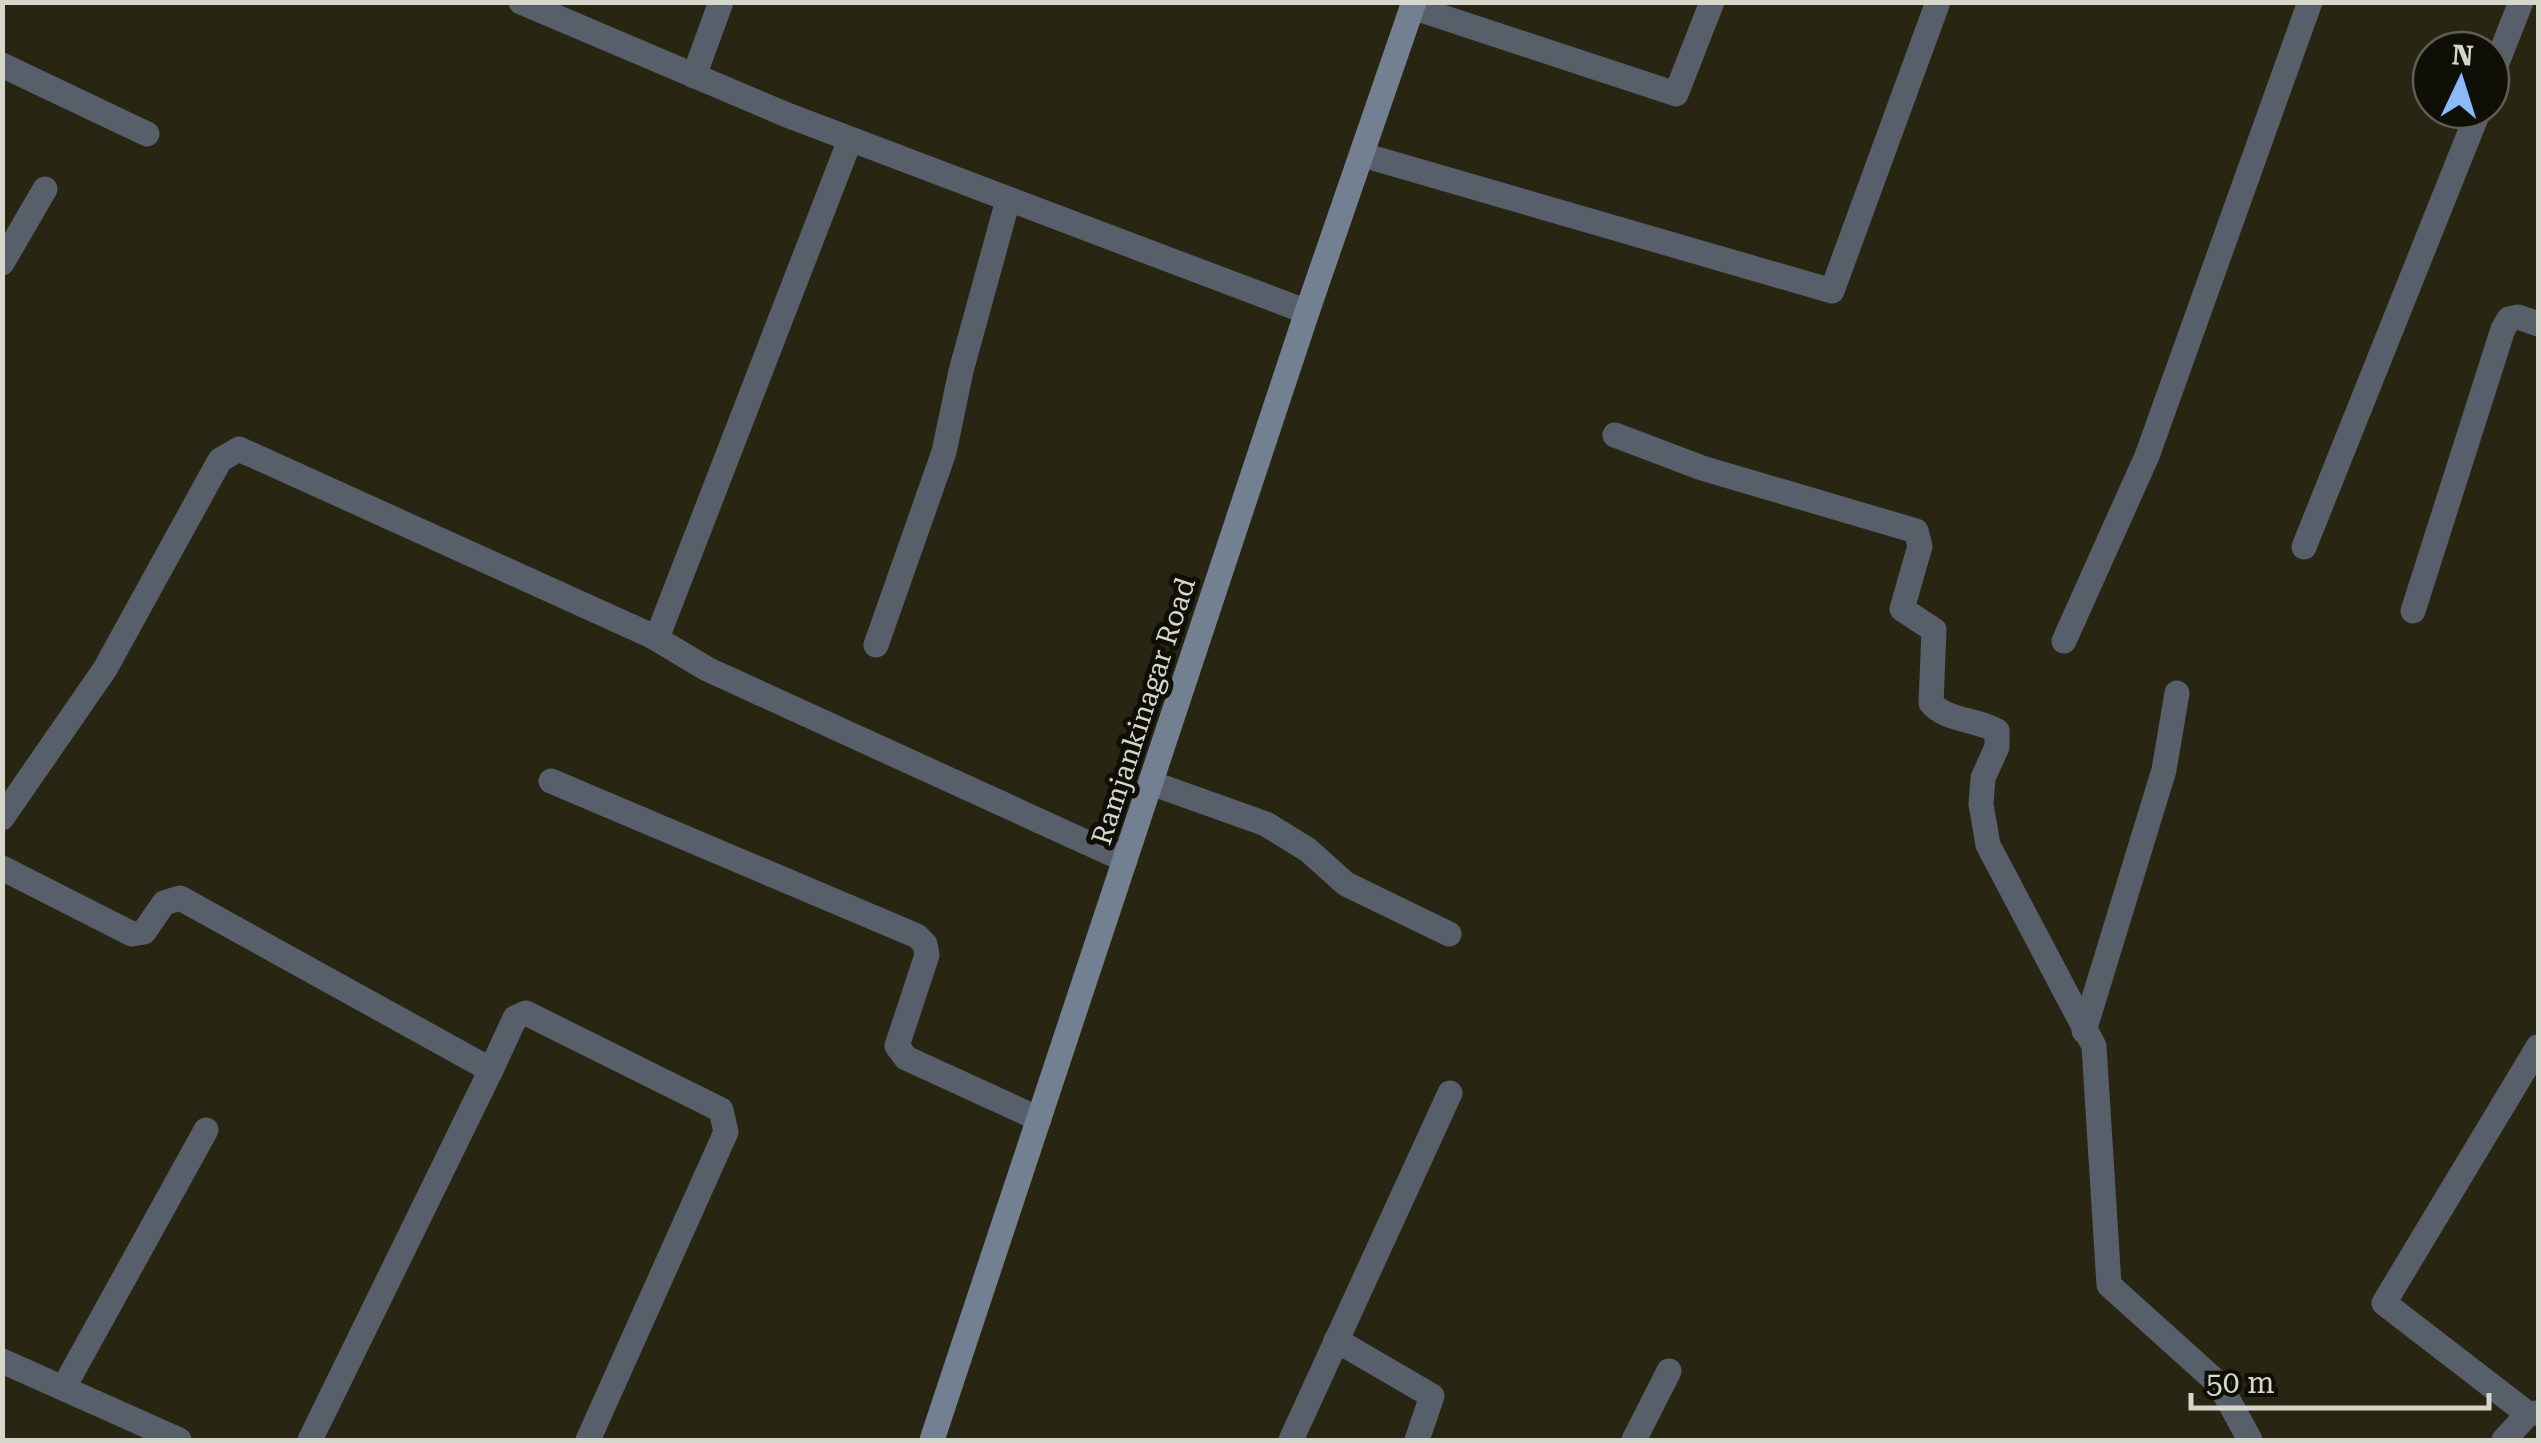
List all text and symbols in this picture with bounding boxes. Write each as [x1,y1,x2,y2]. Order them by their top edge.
north arrow [2411,30,2511,130]
text: N [2451,38,2475,73]
street label: Ramjankinagar Road [1085,573,1202,849]
scale bar [2191,1348,2488,1410]
text: 50 m [2206,1365,2275,1400]

